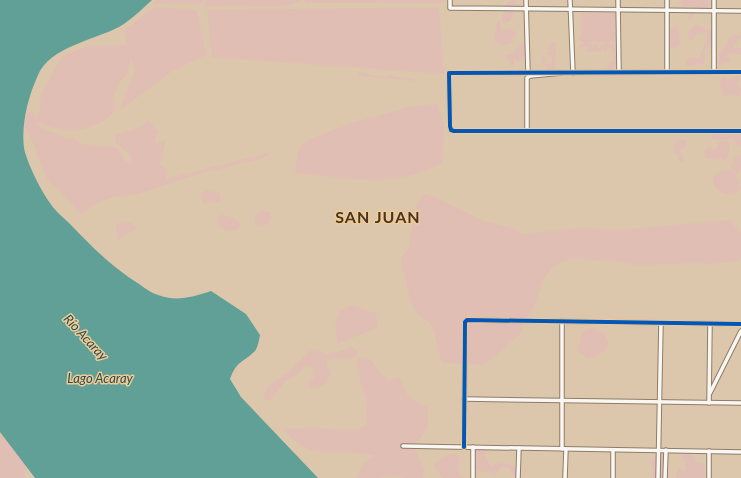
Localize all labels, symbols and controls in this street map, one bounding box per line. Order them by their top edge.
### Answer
district label: SAN JUAN [335,207,421,226]
water label: Río Acaray [61,311,112,364]
water label: Lago Acaray [67,370,134,386]

